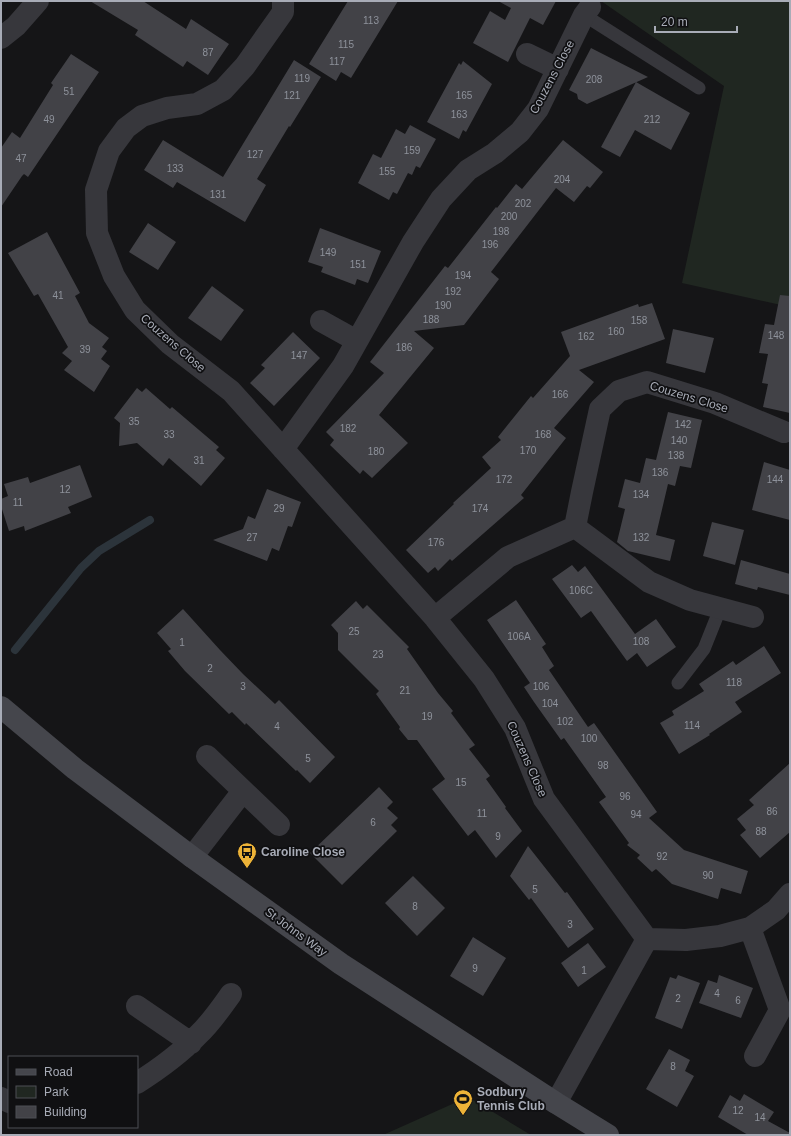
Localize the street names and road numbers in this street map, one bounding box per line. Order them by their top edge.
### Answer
street label: Couzens Close [527,38,577,116]
street label: Couzens Close [138,311,209,375]
street label: Couzens Close [648,378,730,416]
street label: Couzens Close [504,719,550,799]
street label: St Johns Way [262,905,330,959]

